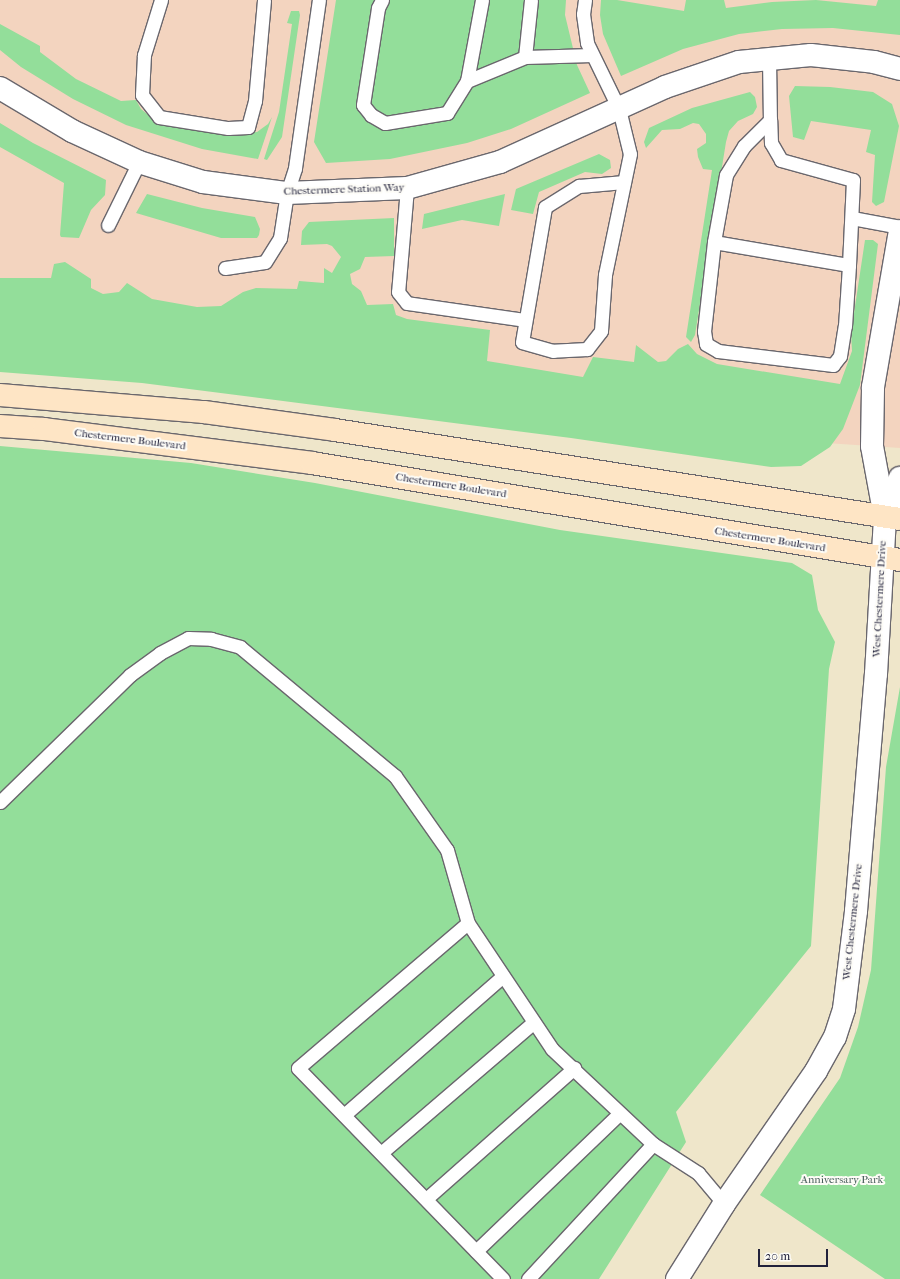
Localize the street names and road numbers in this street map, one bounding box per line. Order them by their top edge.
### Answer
street label: Chestermere Station Way [283,181,405,199]
street label: Chestermere Boulevard [74,427,186,453]
street label: Chestermere Boulevard [395,471,507,501]
street label: Chestermere Boulevard [714,525,826,555]
street label: West Chestermere Drive [870,540,890,658]
street label: West Chestermere Drive [840,863,866,981]

